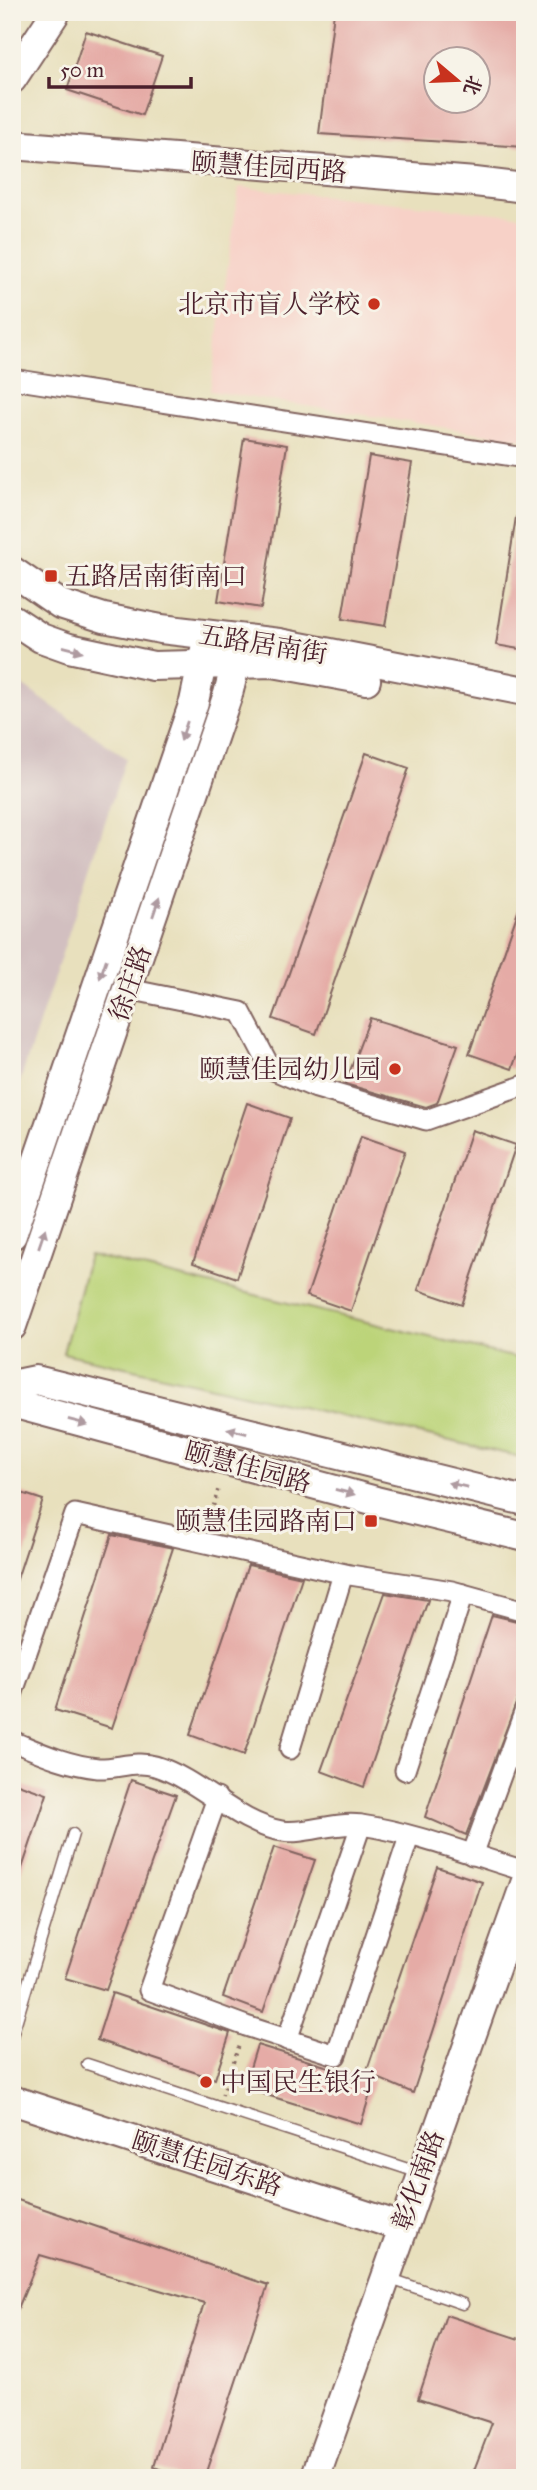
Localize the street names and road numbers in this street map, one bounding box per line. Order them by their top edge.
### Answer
street label: 颐慧佳园西路 [190,146,348,188]
street label: 五路居南街 [196,618,330,670]
street label: 徐庄路 [102,941,158,1025]
street label: 颐慧佳园路 [181,1435,315,1499]
street label: 颐慧佳园东路 [128,2124,286,2202]
street label: 彰化南路 [385,2126,451,2234]

